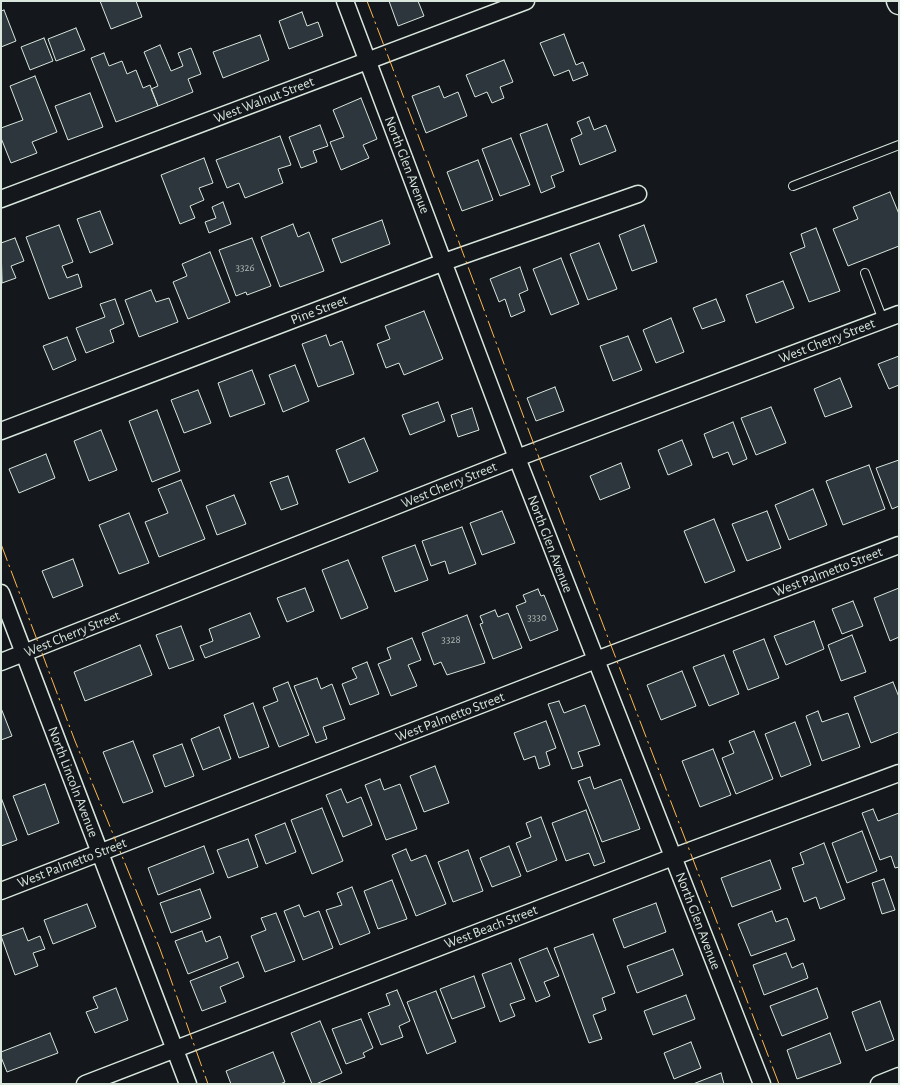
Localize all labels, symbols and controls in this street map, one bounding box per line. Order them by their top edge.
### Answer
street label: West Walnut Street [211,73,317,127]
street label: North Glen Avenue [381,114,433,216]
house number: 3326 [235,261,255,275]
street label: Pine Street [288,291,350,329]
street label: West Cherry Street [776,315,878,367]
street label: West Cherry Street [399,458,499,512]
street label: North Glen Avenue [524,493,576,595]
street label: West Palmetto Street [771,543,885,601]
street label: West Cherry Street [22,607,122,661]
house number: 3330 [527,611,547,625]
house number: 3328 [441,633,461,647]
street label: West Palmetto Street [393,688,507,746]
street label: North Lincoln Avenue [44,724,102,840]
street label: West Palmetto Street [15,834,129,892]
street label: North Glen Avenue [672,870,724,972]
street label: West Beach Street [442,902,540,952]

